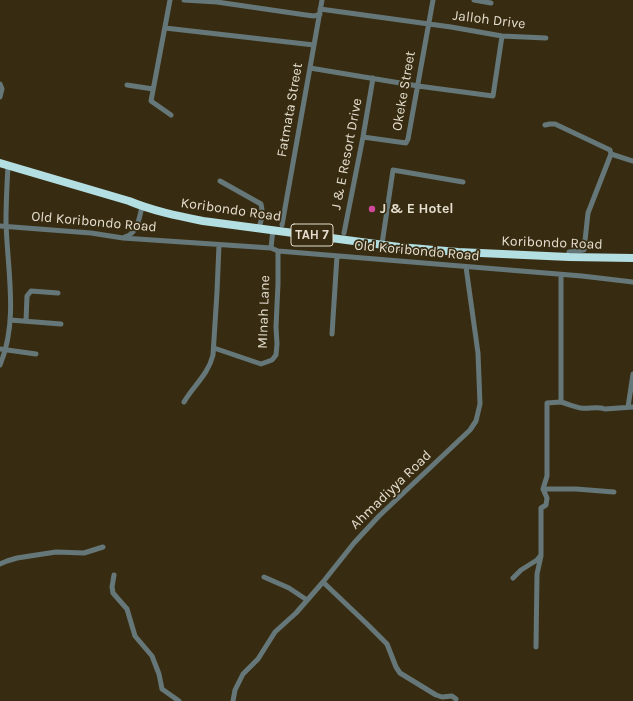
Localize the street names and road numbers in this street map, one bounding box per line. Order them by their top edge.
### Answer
street label: Jalloh Drive [452,7,526,33]
street label: Okeke Street [389,50,419,132]
street label: Fatmata Street [273,62,307,158]
street label: J & E Resort Drive [328,97,366,211]
street label: Koribondo Road [180,195,282,225]
street label: Old Koribondo Road [31,208,157,236]
road number: TAH 7 [291,224,333,246]
street label: Koribondo Road [501,233,603,253]
street label: Old Koribondo Road [354,237,480,265]
street label: MInah Lane [254,275,274,349]
street label: Ahmadiyya Road [347,447,435,533]

